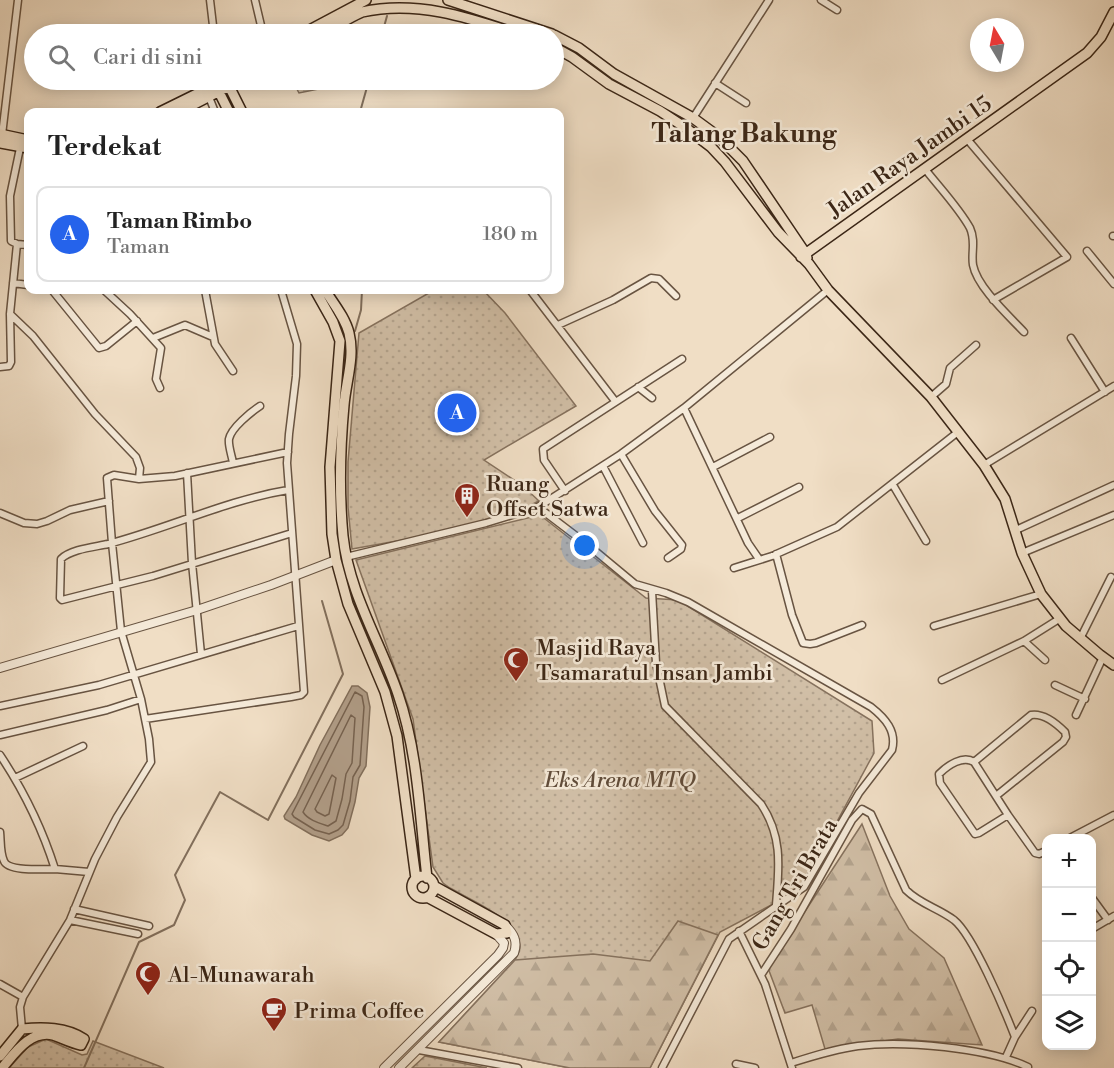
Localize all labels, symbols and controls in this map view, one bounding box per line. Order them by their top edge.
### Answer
north arrow [970,18,1024,72]
search box [24,24,564,90]
icon: search [45,41,78,74]
text: Cari di sini [93,44,203,71]
street label: Jalan Raya Jambi 15 [822,90,997,225]
district label: Talang Bakung [651,118,838,150]
text: Terdekat [48,131,161,163]
text: Taman Rimbo [107,208,252,235]
text: A [62,222,77,247]
text: 180 m [483,222,538,247]
text: Taman [107,235,170,260]
pin: A [438,390,476,436]
place label: Ruang Offset Satwa [486,471,609,523]
building icon: Ruang Offset Satwa [452,481,482,519]
your location [570,531,599,560]
place label: Masjid Raya Tsamaratul Insan Jambi [536,635,773,687]
mosque icon: Masjid Raya Tsamaratul Insan Jambi [501,645,531,683]
park label: Eks Arena MTQ [544,767,697,794]
street label: Gang Tri Brata [747,813,844,956]
map controls [1042,834,1096,1050]
button: + [1042,834,1096,888]
button: − [1042,888,1096,942]
button: locate [1042,942,1096,996]
mosque icon: Al-Munawarah [133,959,163,997]
place label: Al-Munawarah [167,962,315,989]
cafe icon: Prima Coffee [259,995,289,1033]
button: layers [1042,996,1096,1050]
place label: Prima Coffee [294,998,424,1025]

